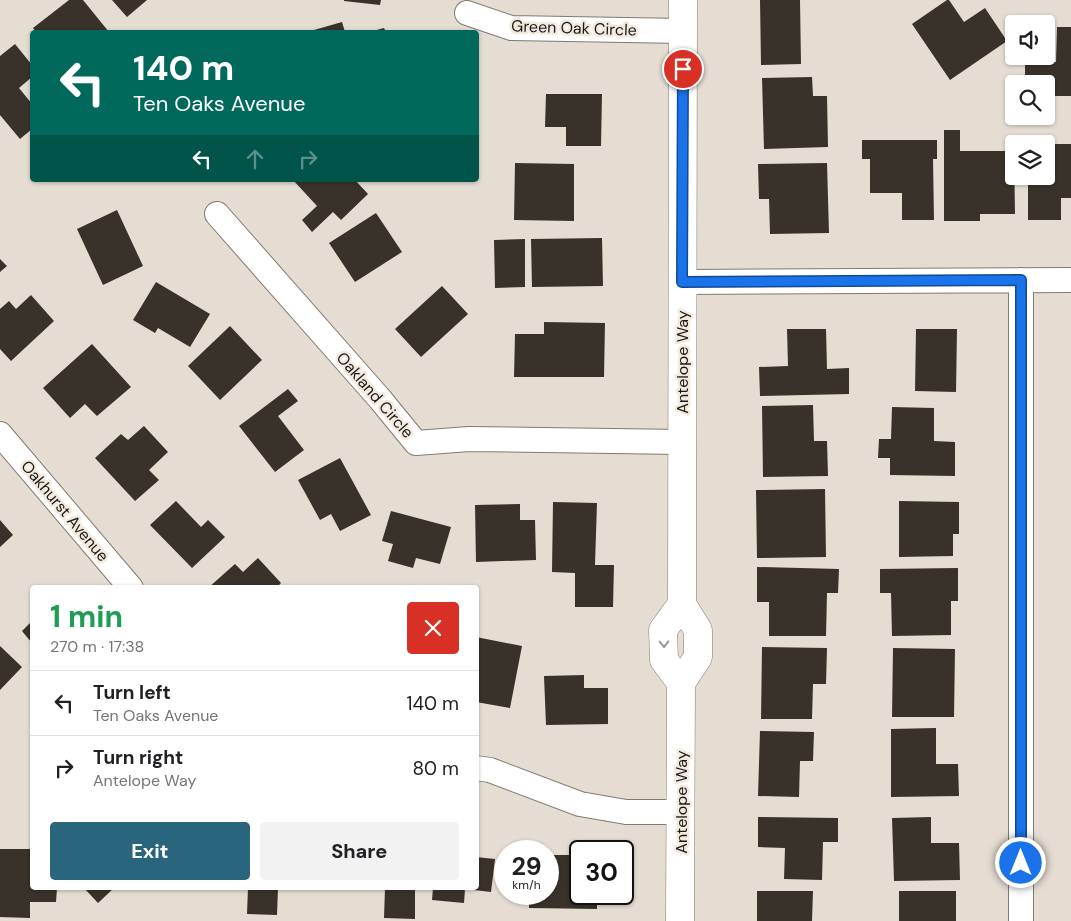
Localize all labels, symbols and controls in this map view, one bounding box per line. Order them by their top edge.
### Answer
street label: Green Oak Circle [511,15,637,41]
map controls [1005,15,1055,185]
button: sound [1005,15,1055,65]
text: 140 m [133,45,234,91]
pin [662,48,704,90]
icon: left [50,50,115,115]
icon: arrive [669,55,697,83]
button: search [1005,75,1055,125]
text: Ten Oaks Avenue [133,89,305,118]
button: layers [1005,135,1055,185]
icon: left [188,145,216,173]
icon: ahead [241,145,269,173]
icon: right [294,145,322,173]
street label: Antelope Way [672,310,693,414]
street label: Oakland Circle [332,347,418,443]
street label: Oakhurst Avenue [16,456,114,566]
text: 1 min [50,597,123,636]
button: close [407,602,459,654]
text: 270 m · 17:38 [50,636,144,657]
one-way arrow [658,640,669,648]
text: Turn left [93,680,171,705]
icon: left [50,689,78,717]
text: 140 m [407,691,459,716]
text: Ten Oaks Avenue [93,705,218,726]
text: Turn right [93,745,183,770]
street label: Antelope Way [671,750,692,854]
icon: right [50,754,78,782]
text: 80 m [412,756,459,781]
text: Antelope Way [93,770,196,791]
button: Exit [50,822,250,880]
button: Share [260,822,459,880]
position arrow [994,836,1046,888]
speed limit sign: 30 [569,840,634,905]
text: 29 [511,850,542,883]
text: km/h [512,877,541,893]

